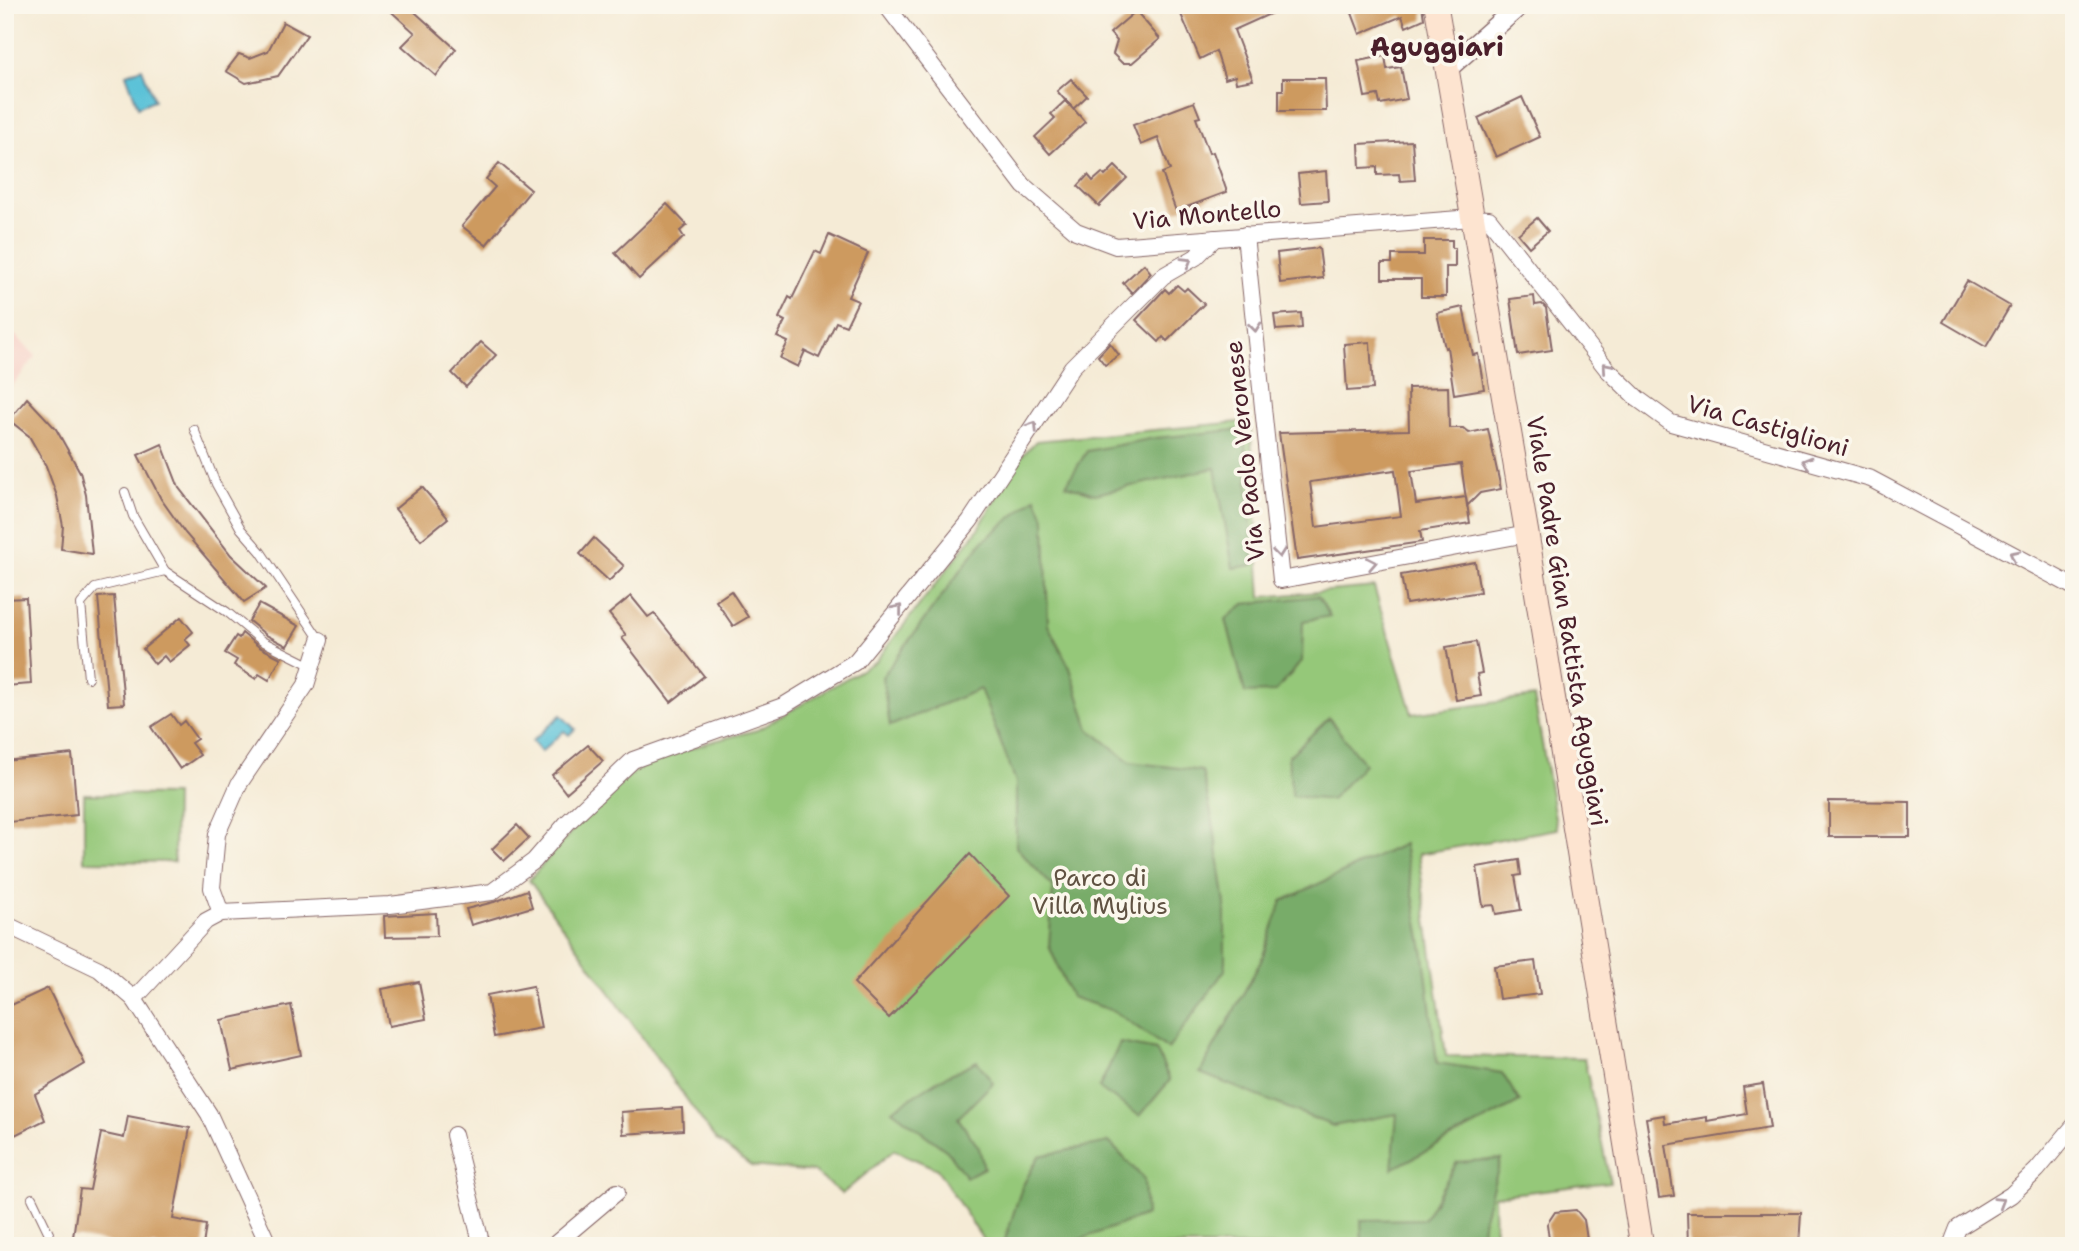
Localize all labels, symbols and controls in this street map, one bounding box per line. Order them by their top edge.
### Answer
district label: Aguggiari [1370,29,1504,64]
street label: Via Montello [1131,193,1283,237]
one-way arrow [1179,257,1192,270]
one-way arrow [1247,321,1262,333]
street label: Via Paolo Veronese [1217,339,1273,563]
one-way arrow [1603,362,1615,375]
street label: Via Castiglioni [1683,388,1853,464]
street label: Viale Padre Gian Battista Aguggiari [1519,413,1615,829]
one-way arrow [1024,421,1037,434]
one-way arrow [1802,455,1814,470]
one-way arrow [1271,547,1286,559]
one-way arrow [2008,550,2021,564]
one-way arrow [1366,556,1378,571]
one-way arrow [890,604,902,617]
park label: Parco di Villa Mylius [1032,862,1168,922]
one-way arrow [1992,1197,2005,1210]

